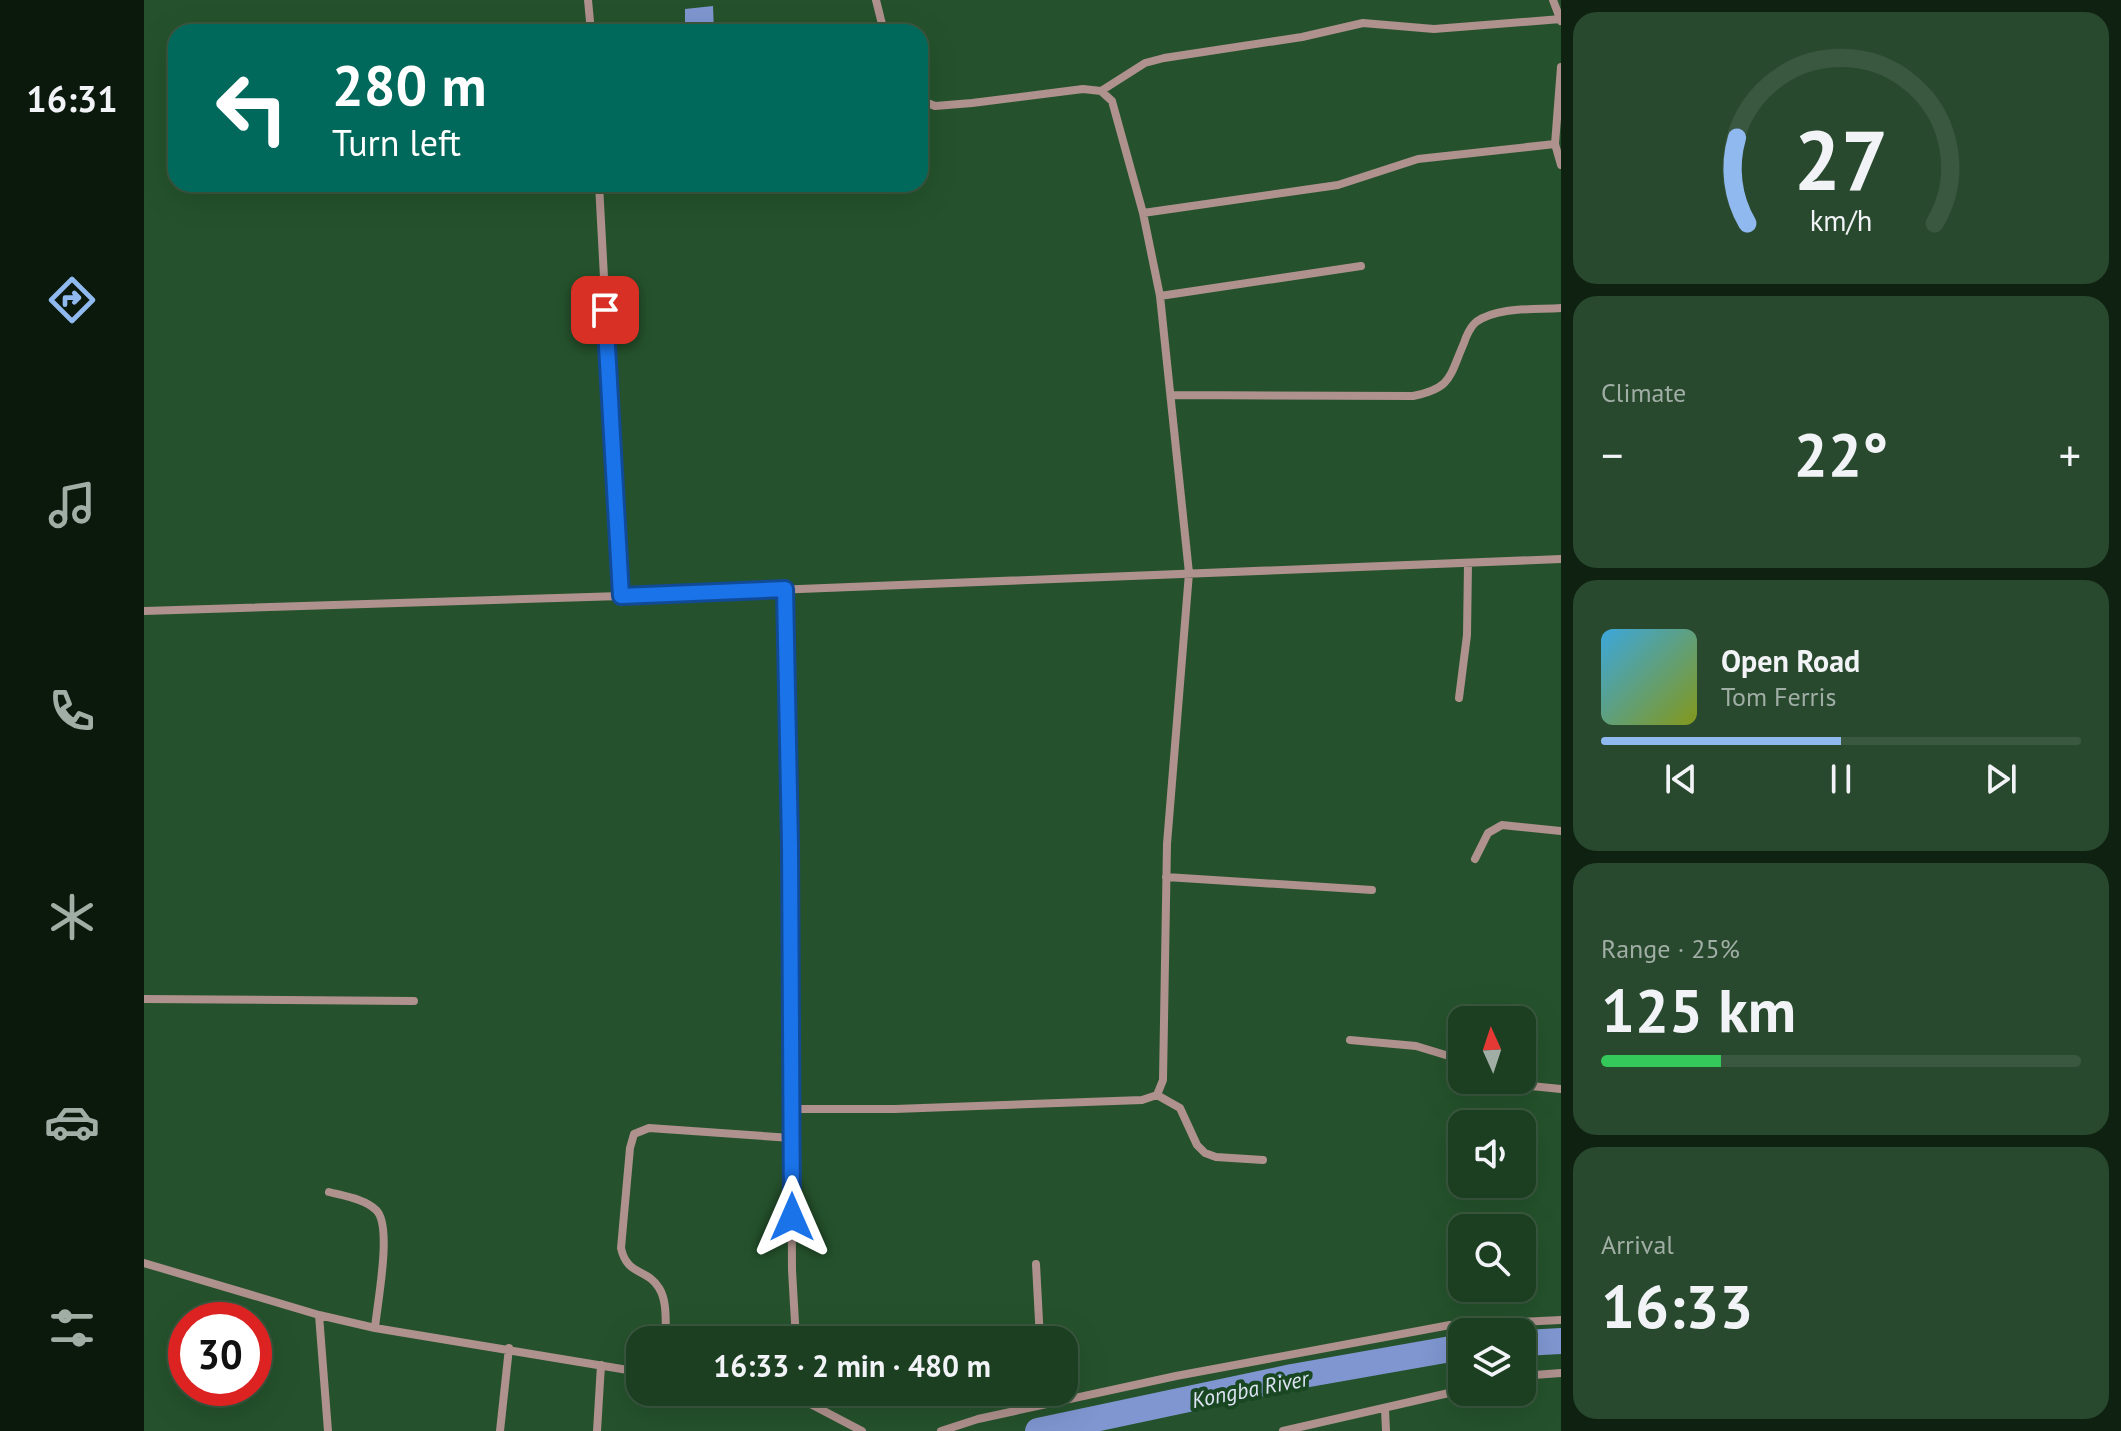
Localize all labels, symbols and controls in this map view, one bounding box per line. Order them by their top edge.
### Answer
text: 280 m [332,49,487,121]
icon: left [200,56,304,160]
text: 16:31 [26,75,118,122]
text: 27 [1794,104,1888,212]
text: Turn left [332,119,461,166]
text: km/h [1810,202,1872,239]
icon: directions [44,272,100,328]
pin [571,276,639,344]
icon: arrive [583,288,627,332]
text: Climate [1601,376,1686,409]
text: 22° [1794,415,1888,493]
text: − [1601,426,1623,483]
text: + [2059,426,2081,483]
icon: music [44,477,100,533]
text: Open Road [1721,641,1860,680]
text: Tom Ferris [1721,680,1836,713]
icon: phone [44,683,100,739]
icon: previous [1659,757,1703,801]
icon: pause [1819,757,1863,801]
icon: next [1979,757,2023,801]
icon: climate [44,889,100,945]
text: Range · 25% [1601,932,1740,965]
text: 125 km [1601,971,1796,1049]
north arrow [1448,1006,1536,1094]
map controls [1448,1006,1536,1406]
icon: car [44,1094,100,1150]
button: sound [1448,1110,1536,1198]
position arrow [750,1175,834,1259]
button: search [1448,1214,1536,1302]
text: Arrival [1601,1228,1674,1261]
text: 16:33 [1601,1267,1753,1345]
icon: filters [44,1300,100,1356]
speed limit sign: 30 [168,1302,272,1406]
button: layers [1448,1318,1536,1406]
text: 16:33 · 2 min · 480 m [713,1346,991,1385]
water label: Kongba River [1189,1364,1313,1414]

